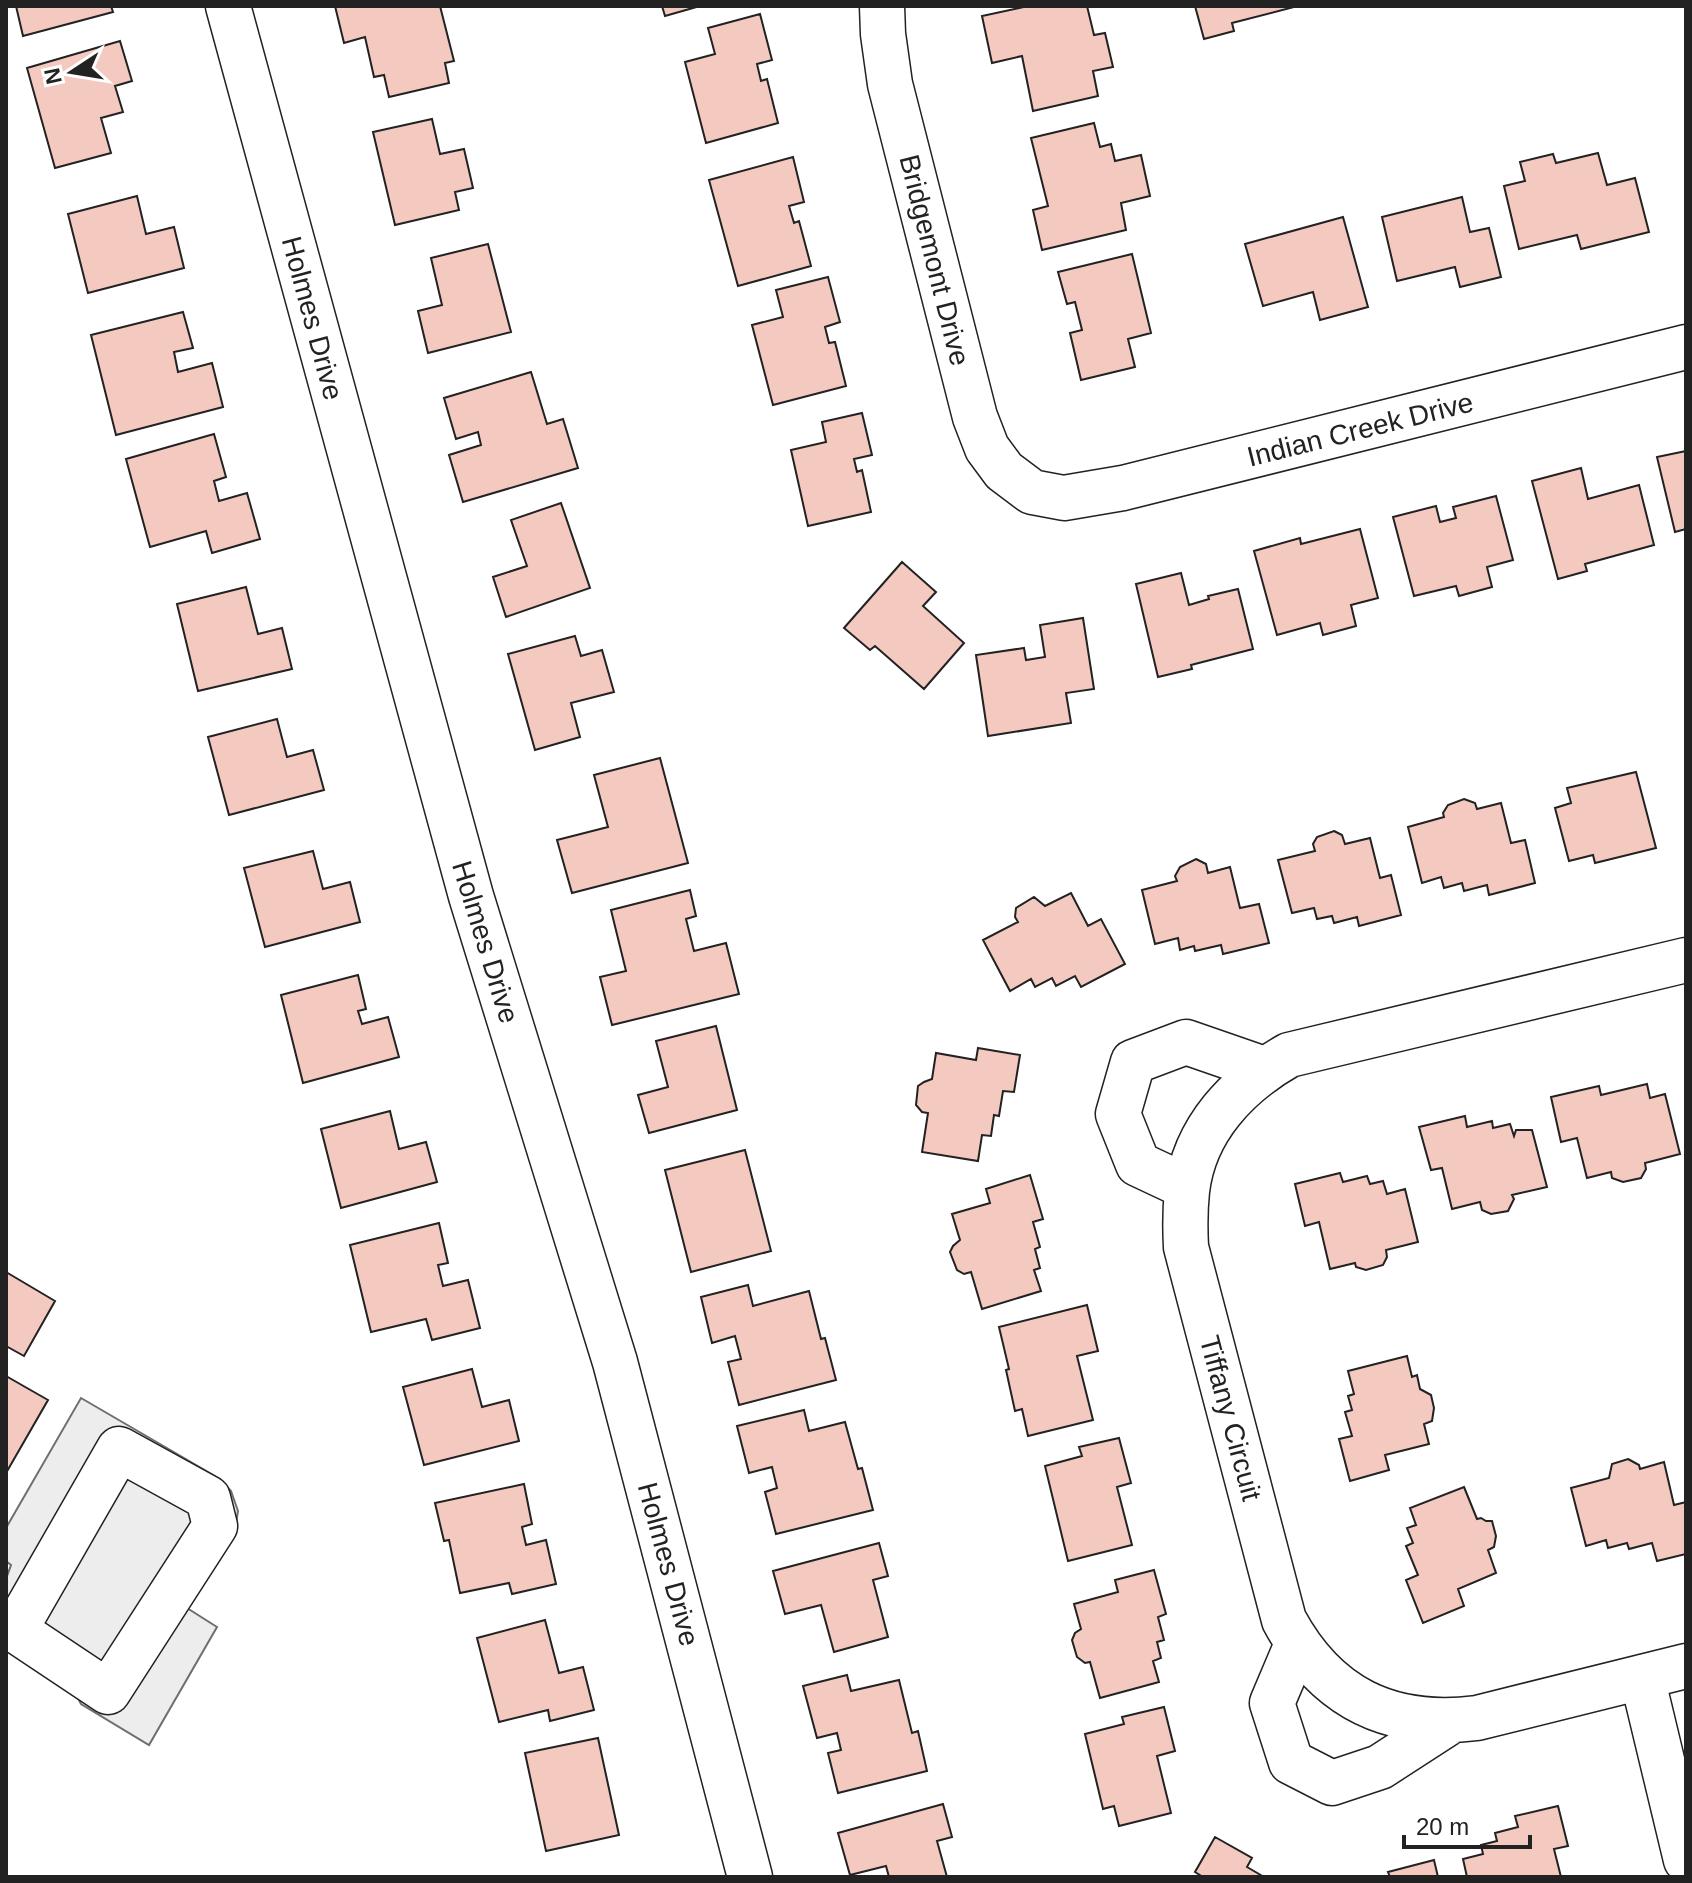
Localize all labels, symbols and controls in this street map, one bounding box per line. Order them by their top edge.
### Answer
north arrow [32,32,112,112]
text: N [39,66,67,86]
street label: Bridgemont Drive [893,151,976,369]
street label: Holmes Drive [276,233,349,403]
street label: Indian Creek Drive [1244,386,1476,473]
street label: Holmes Drive [446,857,525,1027]
street label: Tiffany Circuit [1194,1332,1267,1504]
street label: Holmes Drive [632,1479,705,1649]
scale bar [1404,1799,1530,1849]
text: 20 m [1416,1813,1469,1840]

